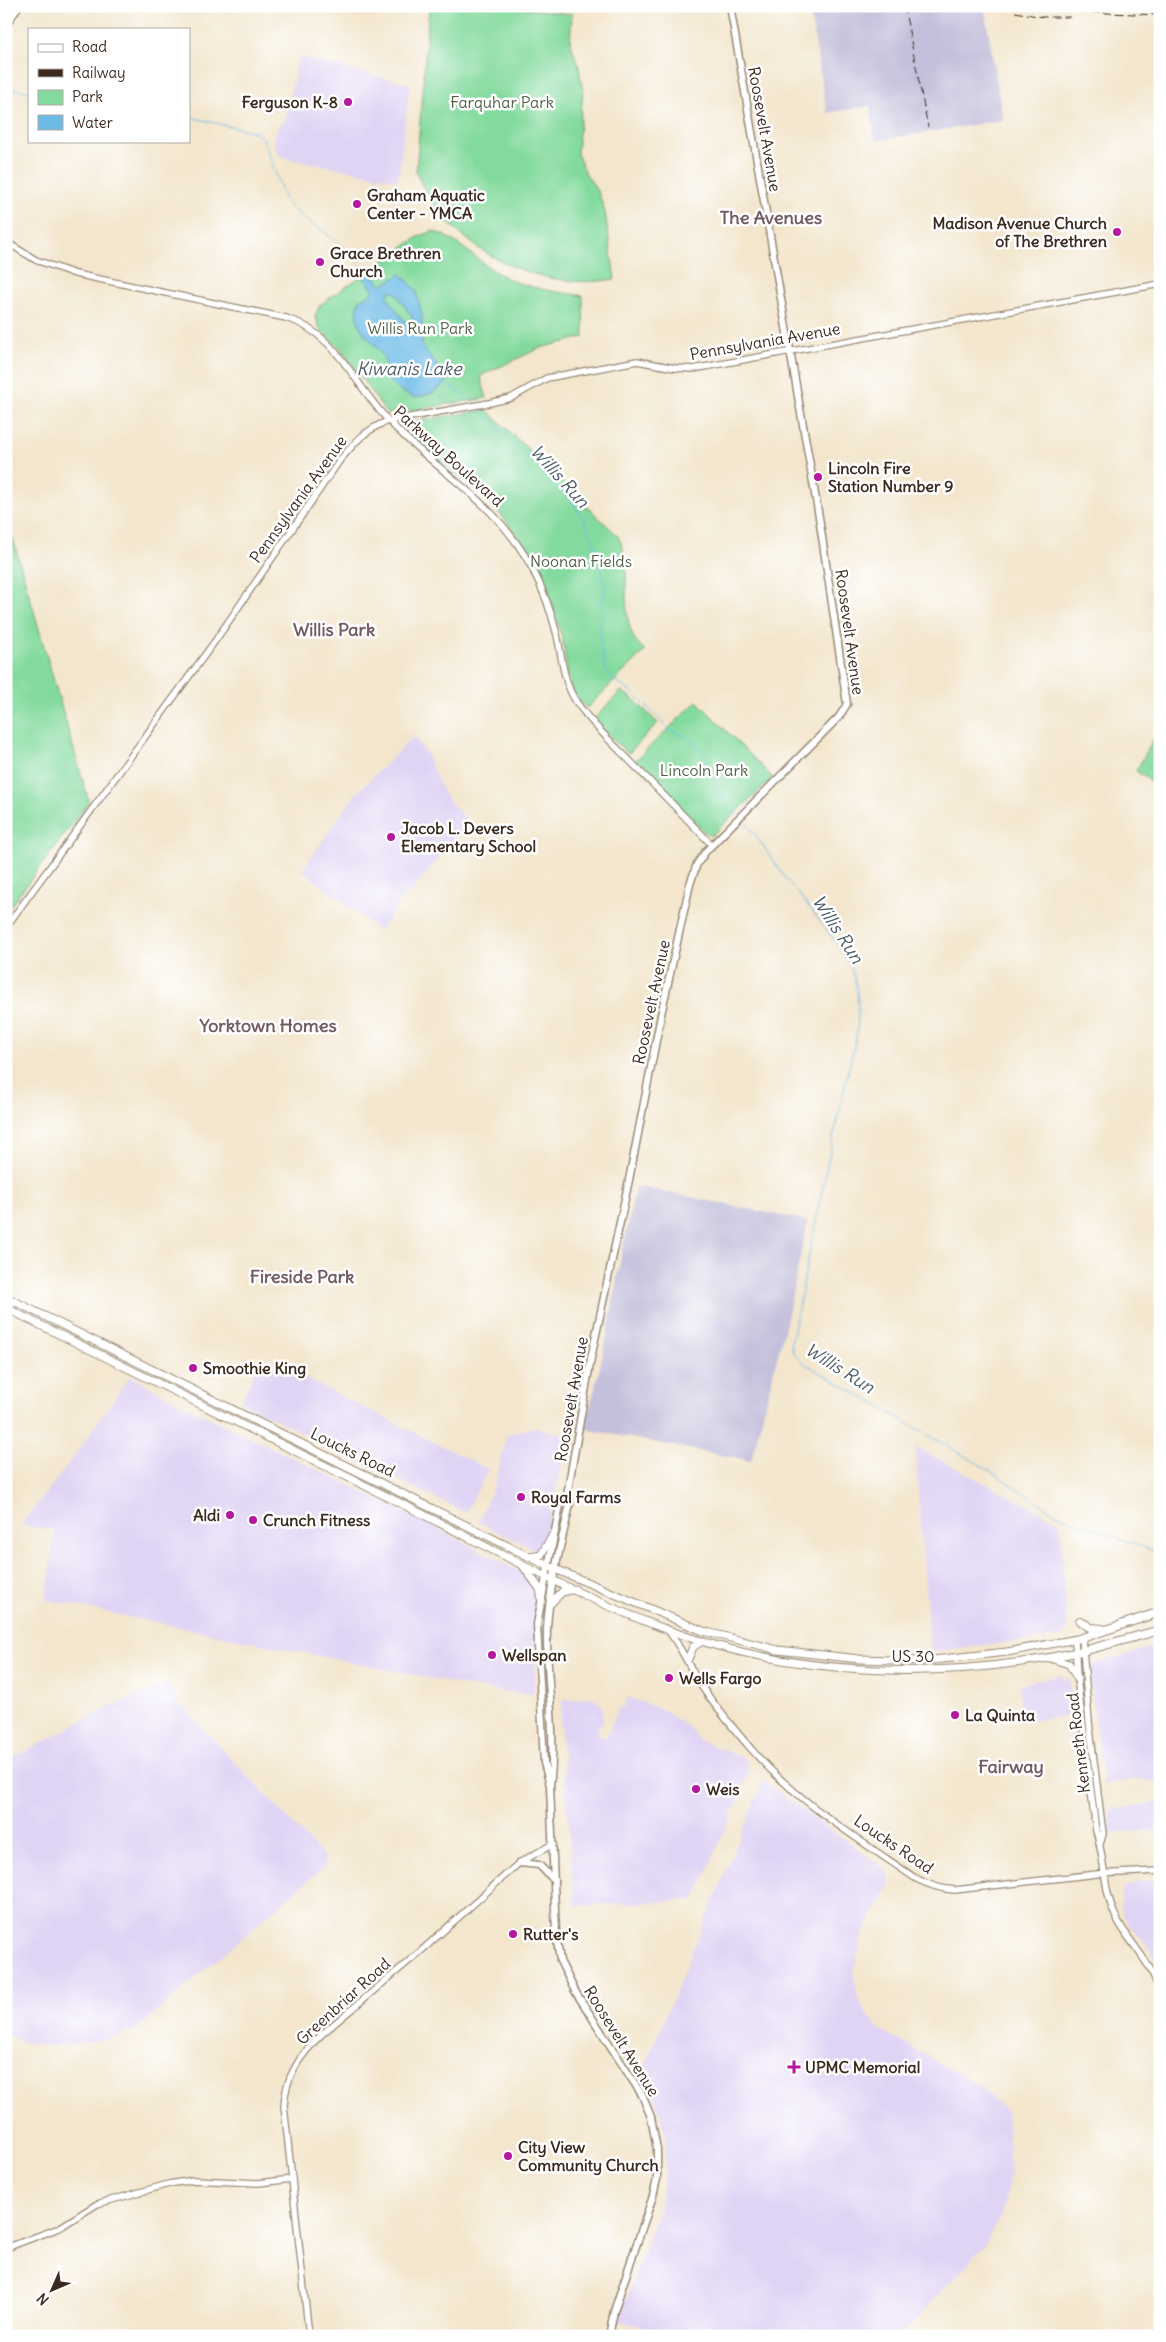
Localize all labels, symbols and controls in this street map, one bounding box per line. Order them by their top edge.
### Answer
legend [28,28,190,142]
text: Road [72,37,107,56]
text: Railway [72,63,126,82]
street label: Roosevelt Avenue [744,65,786,193]
text: Park [72,87,103,106]
place label: Ferguson K-8 [242,92,338,113]
park label: Farquhar Park [450,92,554,112]
marker: Ferguson K-8 [342,96,354,108]
text: Water [72,113,113,132]
place label: Graham Aquatic Center - YMCA [367,185,485,223]
marker: Graham Aquatic Center - YMCA [351,198,363,210]
district label: The Avenues [720,206,822,229]
place label: Madison Avenue Church of The Brethren [933,213,1107,251]
marker: Madison Avenue Church of The Brethren [1111,226,1123,238]
place label: Grace Brethren Church [330,243,441,281]
marker: Grace Brethren Church [314,256,326,268]
park label: Willis Run Park [367,318,473,338]
street label: Pennsylvania Avenue [688,318,842,364]
water label: Kiwanis Lake [356,357,463,380]
street label: Parkway Boulevard [390,401,508,511]
street label: Pennsylvania Avenue [245,431,351,567]
water label: Willis Run [526,440,595,513]
place label: Lincoln Fire Station Number 9 [828,458,954,496]
marker: Lincoln Fire Station Number 9 [812,471,824,483]
park label: Noonan Fields [530,551,632,571]
street label: Roosevelt Avenue [831,568,869,696]
district label: Willis Park [293,618,375,641]
park label: Lincoln Park [660,760,748,780]
place label: Jacob L. Devers Elementary School [401,818,536,857]
marker: Jacob L. Devers Elementary School [385,831,397,843]
water label: Willis Run [807,890,869,968]
street label: Roosevelt Avenue [628,938,674,1066]
district label: Yorktown Homes [198,1014,337,1037]
district label: Fireside Park [250,1265,354,1288]
street label: Roosevelt Avenue [550,1335,592,1463]
water label: Willis Run [801,1338,879,1399]
place label: Smoothie King [203,1358,306,1379]
marker: Smoothie King [187,1362,199,1374]
street label: Loucks Road [307,1423,399,1481]
place label: Royal Farms [531,1487,621,1508]
marker: Royal Farms [515,1491,527,1503]
place label: Aldi [193,1505,220,1525]
marker: Aldi [224,1509,236,1521]
place label: Crunch Fitness [263,1510,370,1530]
marker: Crunch Fitness [247,1514,259,1526]
place label: Wellspan [502,1645,567,1666]
street label: US 30 [891,1646,935,1666]
marker: Wellspan [486,1649,498,1661]
place label: Wells Fargo [679,1668,762,1689]
marker: Wells Fargo [663,1672,675,1684]
street label: Kenneth Road [1062,1692,1094,1794]
place label: La Quinta [965,1705,1035,1725]
marker: La Quinta [949,1709,961,1721]
district label: Fairway [978,1755,1044,1778]
place label: Weis [706,1779,739,1799]
marker: Weis [690,1783,702,1795]
street label: Loucks Road [850,1810,938,1878]
place label: Rutter's [523,1924,579,1944]
marker: Rutter's [507,1928,519,1940]
street label: Greenbriar Road [292,1953,394,2049]
street label: Roosevelt Avenue [580,1982,664,2100]
place label: UPMC Memorial [805,2057,920,2077]
marker: UPMC Memorial [787,2060,801,2074]
place label: City View Community Church [518,2137,659,2176]
marker: City View Community Church [502,2150,514,2162]
north arrow [28,2264,78,2314]
text: N [33,2289,53,2309]

